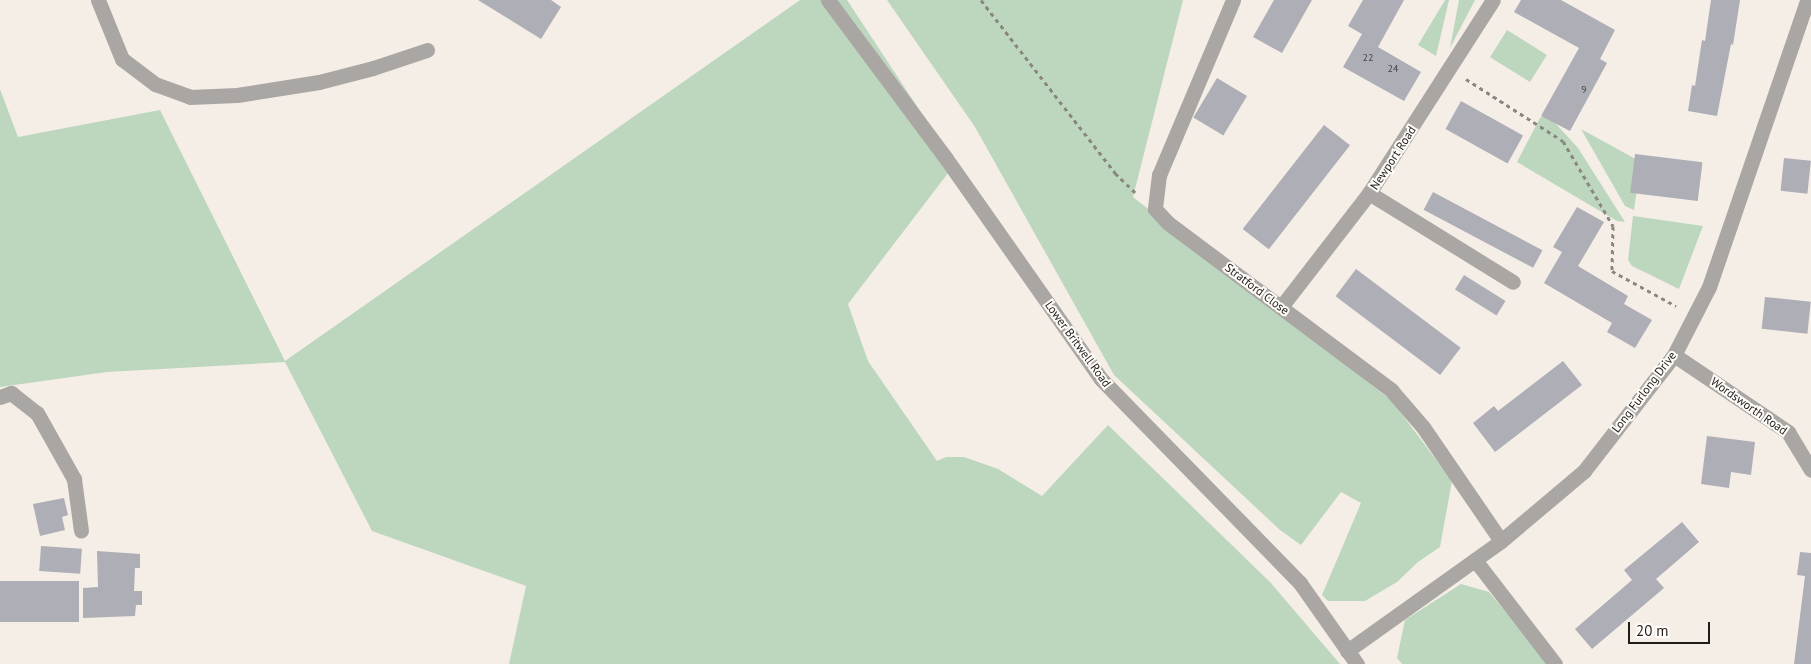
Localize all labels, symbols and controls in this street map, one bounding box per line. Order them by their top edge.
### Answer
house number: 22 [1363,52,1373,64]
house number: 24 [1388,63,1398,75]
house number: 9 [1581,84,1587,96]
street label: Newport Road [1367,124,1419,192]
street label: Stratford Close [1222,260,1292,318]
street label: Lower Britwell Road [1042,298,1114,390]
street label: Long Furlong Drive [1609,349,1679,435]
street label: Wordsworth Road [1708,374,1790,438]
scale bar [1631,612,1714,644]
text: 20 m [1636,621,1669,640]

